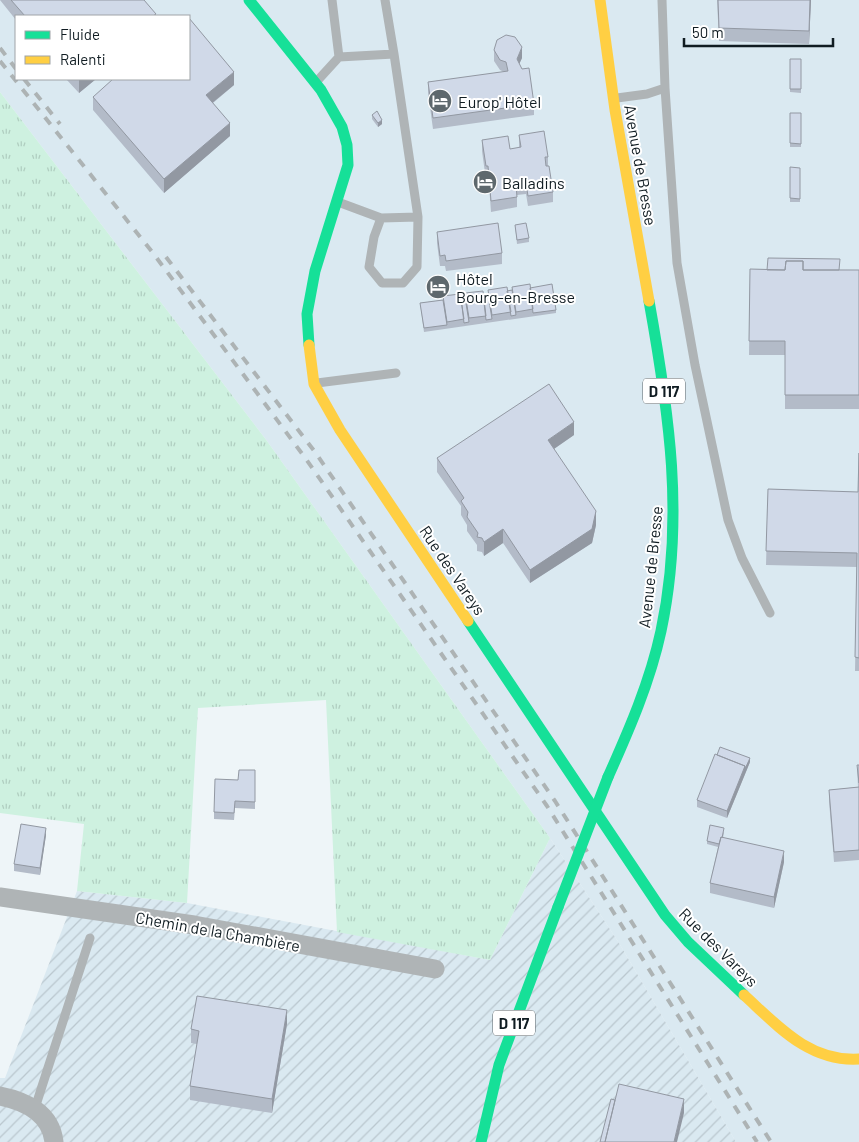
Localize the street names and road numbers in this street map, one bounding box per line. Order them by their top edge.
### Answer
street label: Avenue de Bresse [621,103,661,227]
road number: D 117 [643,378,685,404]
street label: Avenue de Bresse [634,505,666,629]
street label: Rue des Vareys [416,522,490,618]
street label: Rue des Vareys [676,904,762,990]
street label: Chemin de la Chambière [134,907,302,955]
road number: D 117 [493,1010,535,1036]

